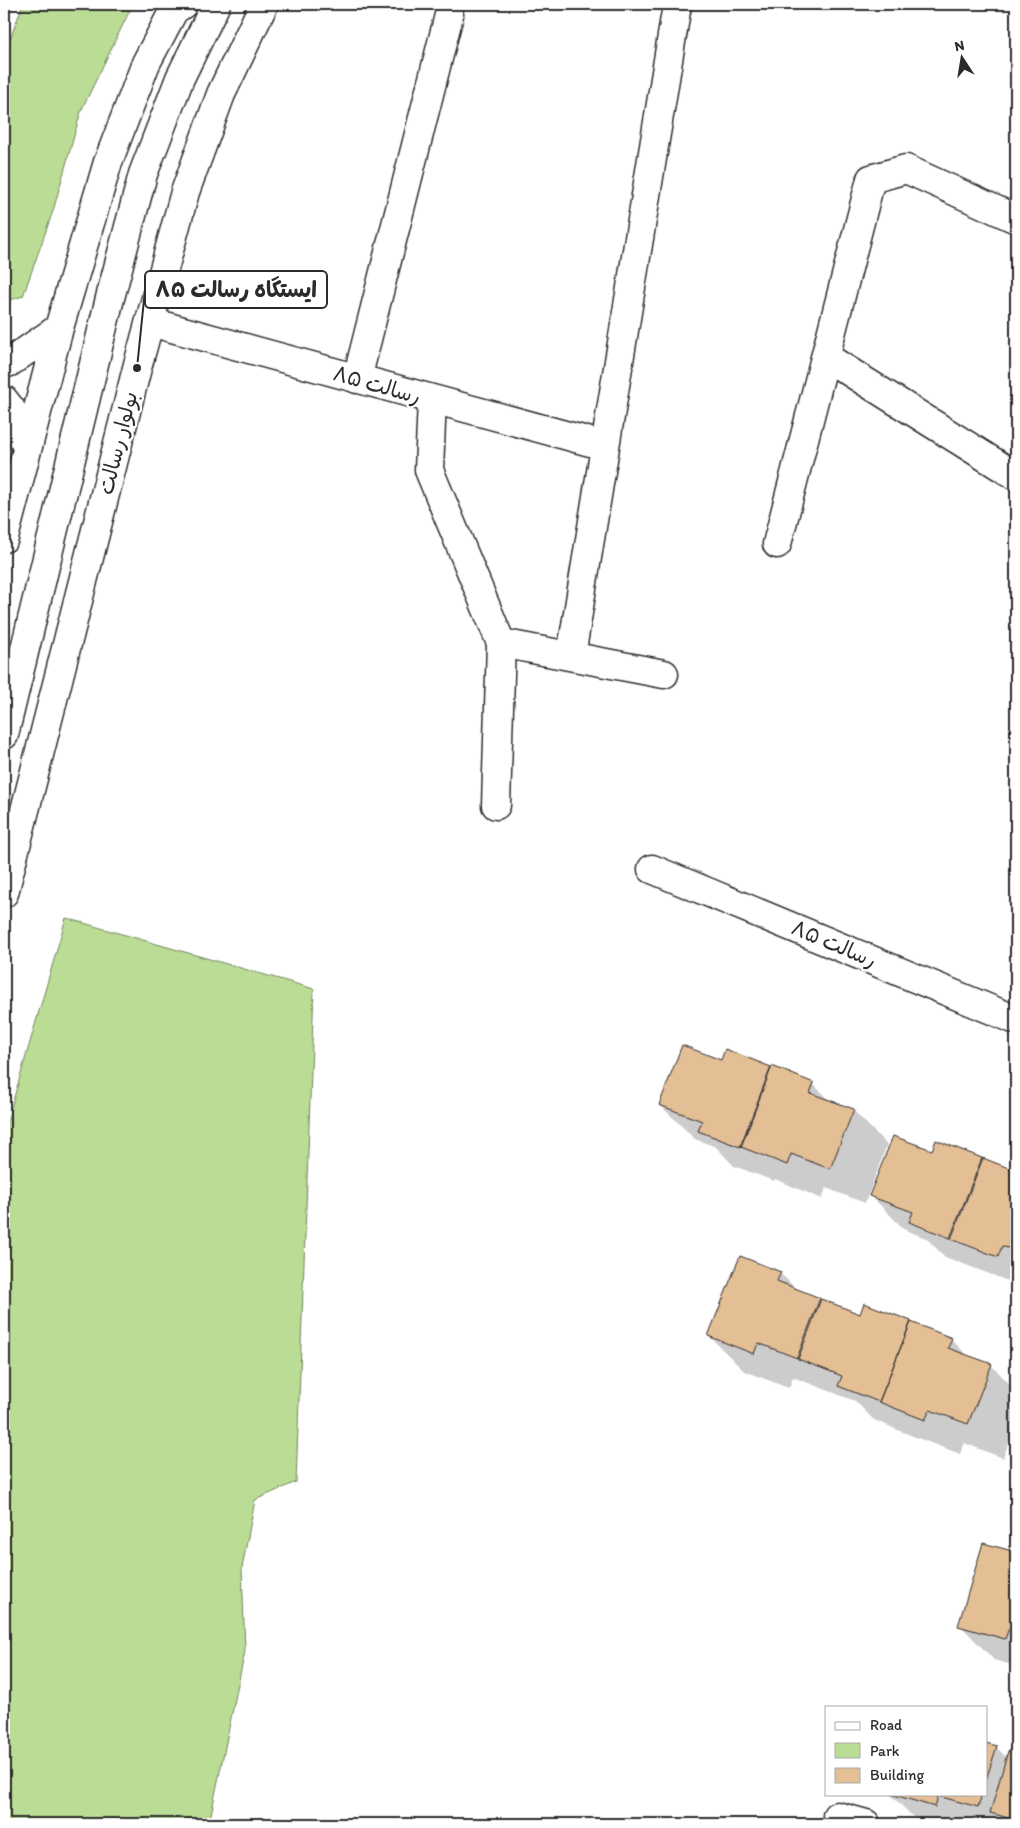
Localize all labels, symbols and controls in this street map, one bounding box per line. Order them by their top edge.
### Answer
north arrow [938,32,988,82]
text: N [953,36,966,55]
callout: ایستگاه رسالت ۸۵ [145,271,327,308]
text: ایستگاه رسالت ۸۵ [155,276,317,303]
street label: رسالت ۸۵ [330,360,424,409]
street label: بولوار رسالت [93,389,144,497]
street label: رسالت ۸۵ [788,914,881,973]
legend [825,1706,988,1796]
text: Road [870,1716,903,1734]
text: Park [870,1742,900,1760]
text: Building [870,1766,924,1784]

